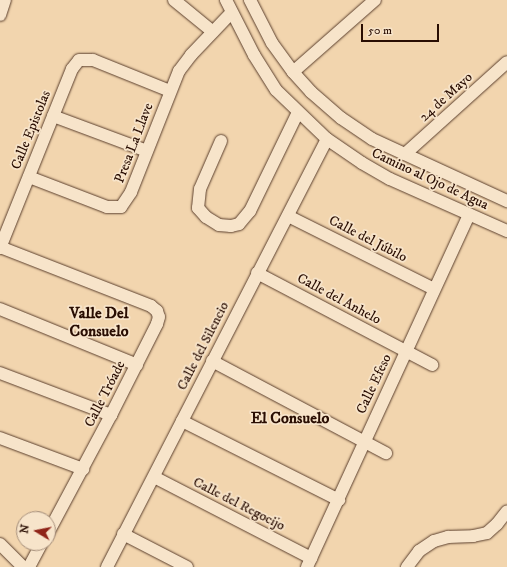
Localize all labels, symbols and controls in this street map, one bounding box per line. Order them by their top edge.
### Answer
scale bar [363,16,441,42]
text: 50 m [368,23,392,38]
street label: 24 de Mayo [416,69,476,125]
street label: Calle Epistolas [8,88,54,172]
street label: Presa La Llave [111,101,157,185]
street label: Camino al Ojo de Agua [369,145,491,213]
street label: Calle del Júbilo [326,212,410,266]
street label: Calle del Anhelo [294,270,384,328]
street label: Calle del Silencio [173,299,233,393]
district label: Valle Del Consuelo [69,303,129,341]
street label: Calle Efeso [353,351,395,417]
street label: Calle Tróade [81,358,129,430]
district label: El Consuelo [251,408,329,428]
street label: Calle del Regocijo [190,474,288,534]
north arrow [16,511,56,551]
text: N [17,523,33,535]

